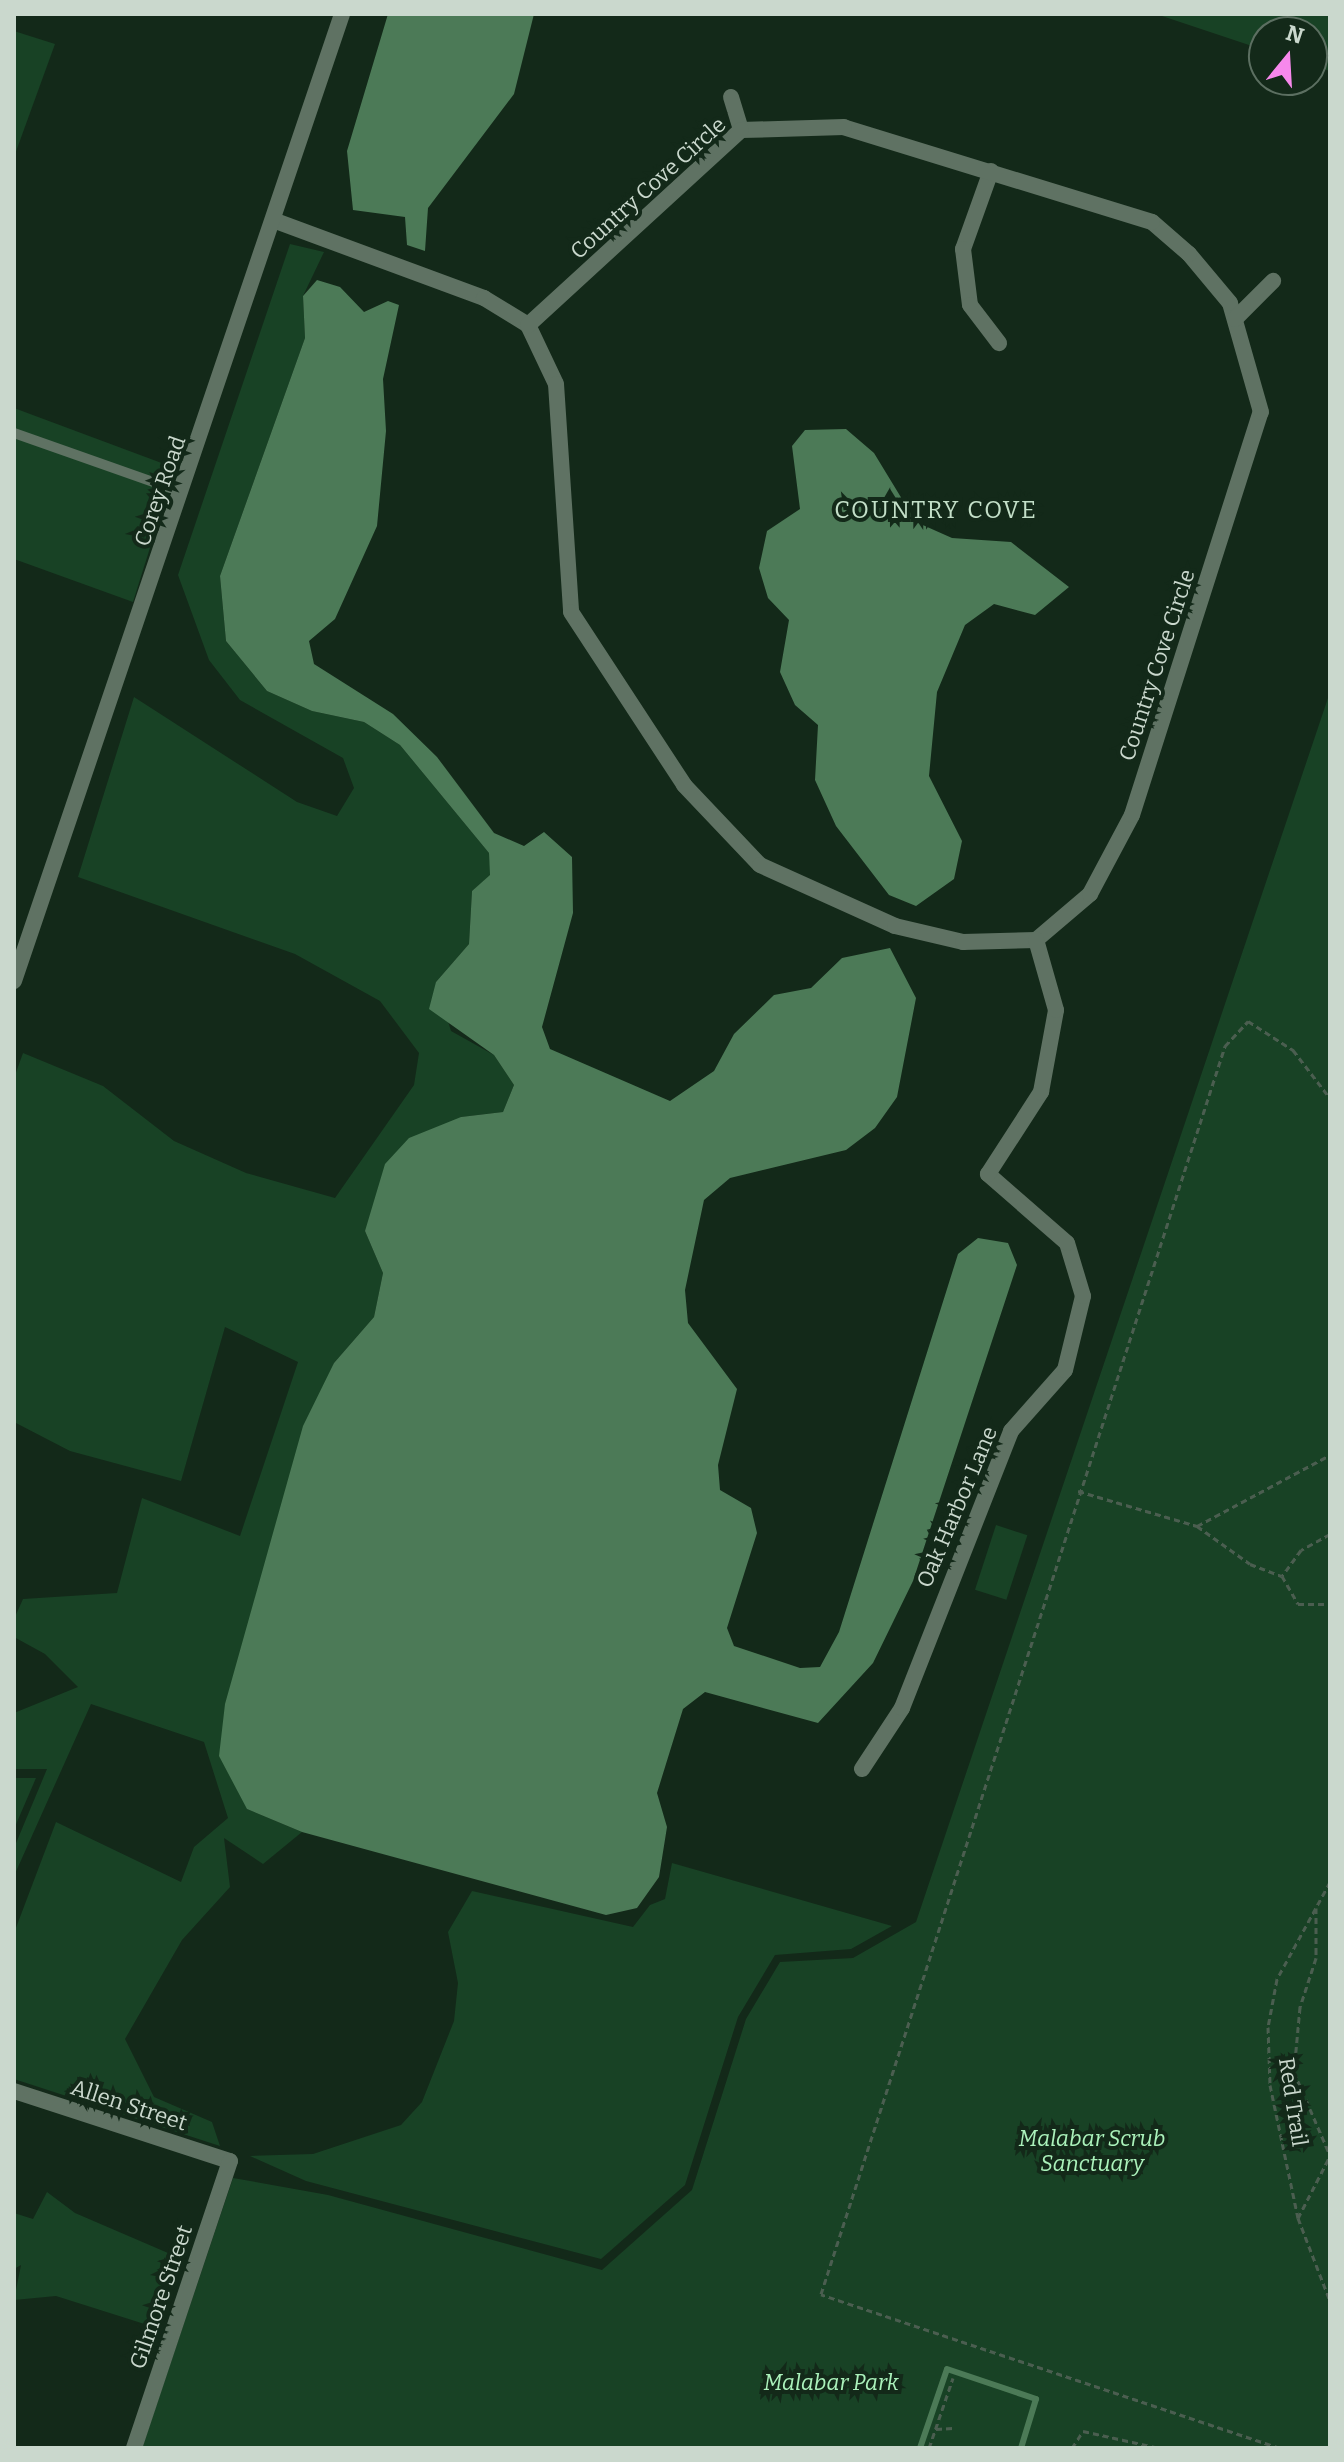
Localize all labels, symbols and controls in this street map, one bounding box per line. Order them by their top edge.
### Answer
north arrow [1248,16,1328,96]
text: N [1283,19,1307,50]
street label: Country Cove Circle [565,111,731,265]
street label: Corey Road [129,432,191,550]
district label: COUNTRY COVE [834,497,1038,525]
street label: Country Cove Circle [1114,566,1200,764]
street label: Oak Harbor Lane [911,1422,1003,1592]
street label: Red Trail [1273,2056,1313,2148]
street label: Allen Street [68,2074,190,2136]
park label: Malabar Scrub Sanctuary [1019,2125,1165,2176]
street label: Gilmore Street [124,2222,198,2372]
park label: Malabar Park [763,2370,899,2396]

